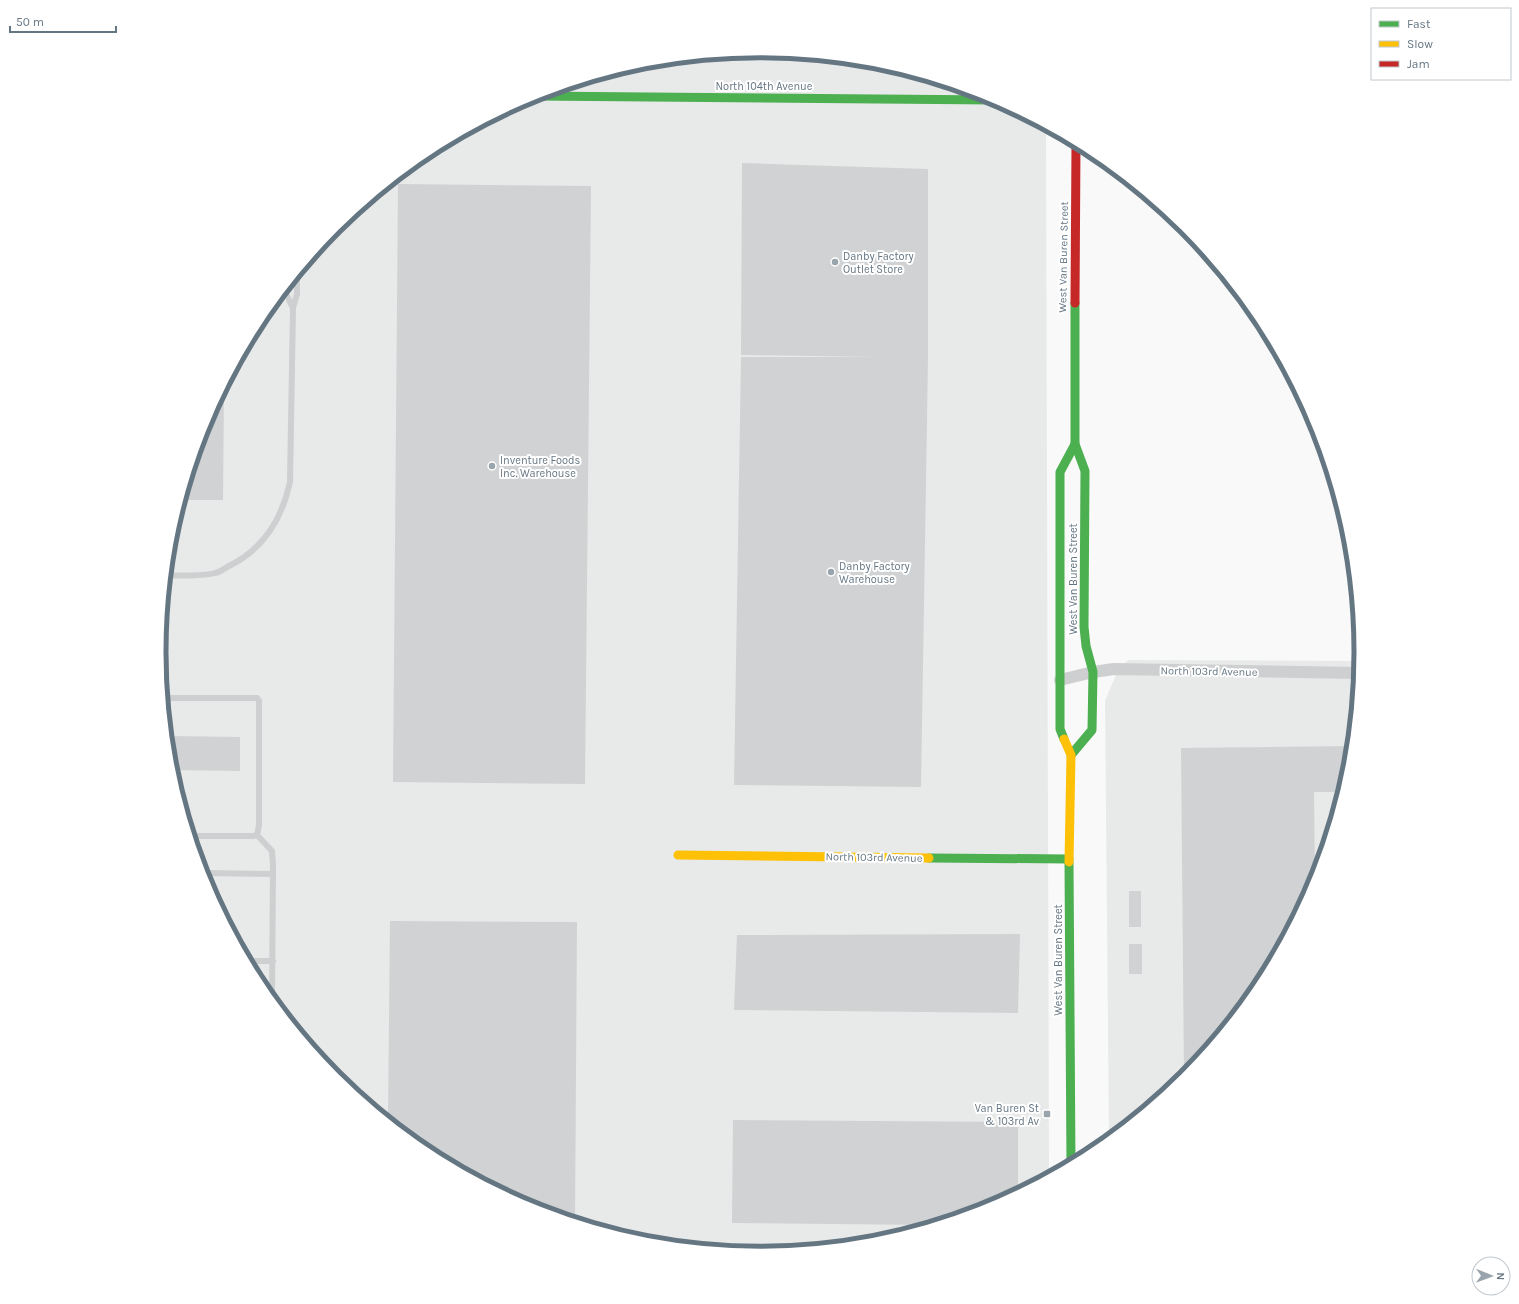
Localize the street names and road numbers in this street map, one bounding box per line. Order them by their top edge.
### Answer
street label: North 104th Avenue [716,80,813,93]
street label: West Van Buren Street [1056,201,1071,313]
street label: West Van Buren Street [1067,523,1080,635]
street label: North 103rd Avenue [1160,664,1258,679]
street label: North 103rd Avenue [825,850,923,865]
street label: West Van Buren Street [1052,904,1065,1016]

